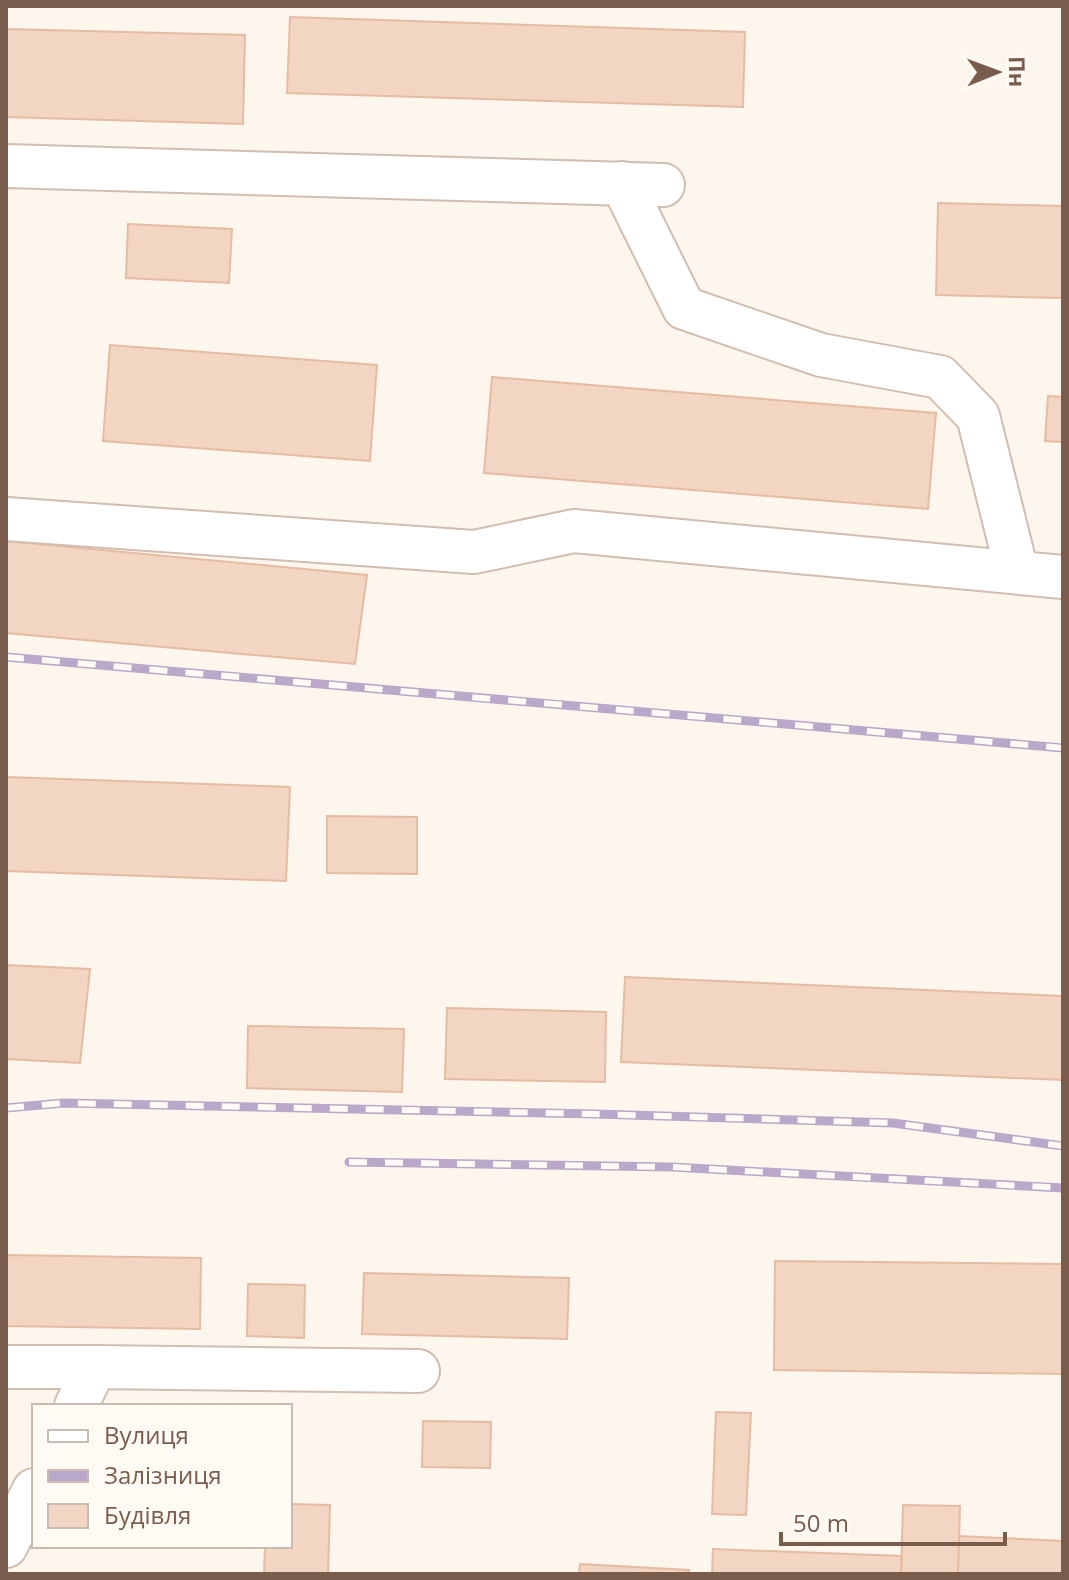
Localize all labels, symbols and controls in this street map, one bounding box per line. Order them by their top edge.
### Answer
north arrow [957,32,1037,112]
text: Пн [1003,56,1033,87]
legend [32,1404,292,1548]
text: Вулиця [104,1418,189,1451]
text: Залізниця [104,1458,221,1491]
scale bar [781,1496,1005,1546]
text: Будівля [104,1498,191,1531]
text: 50 m [793,1506,849,1539]

